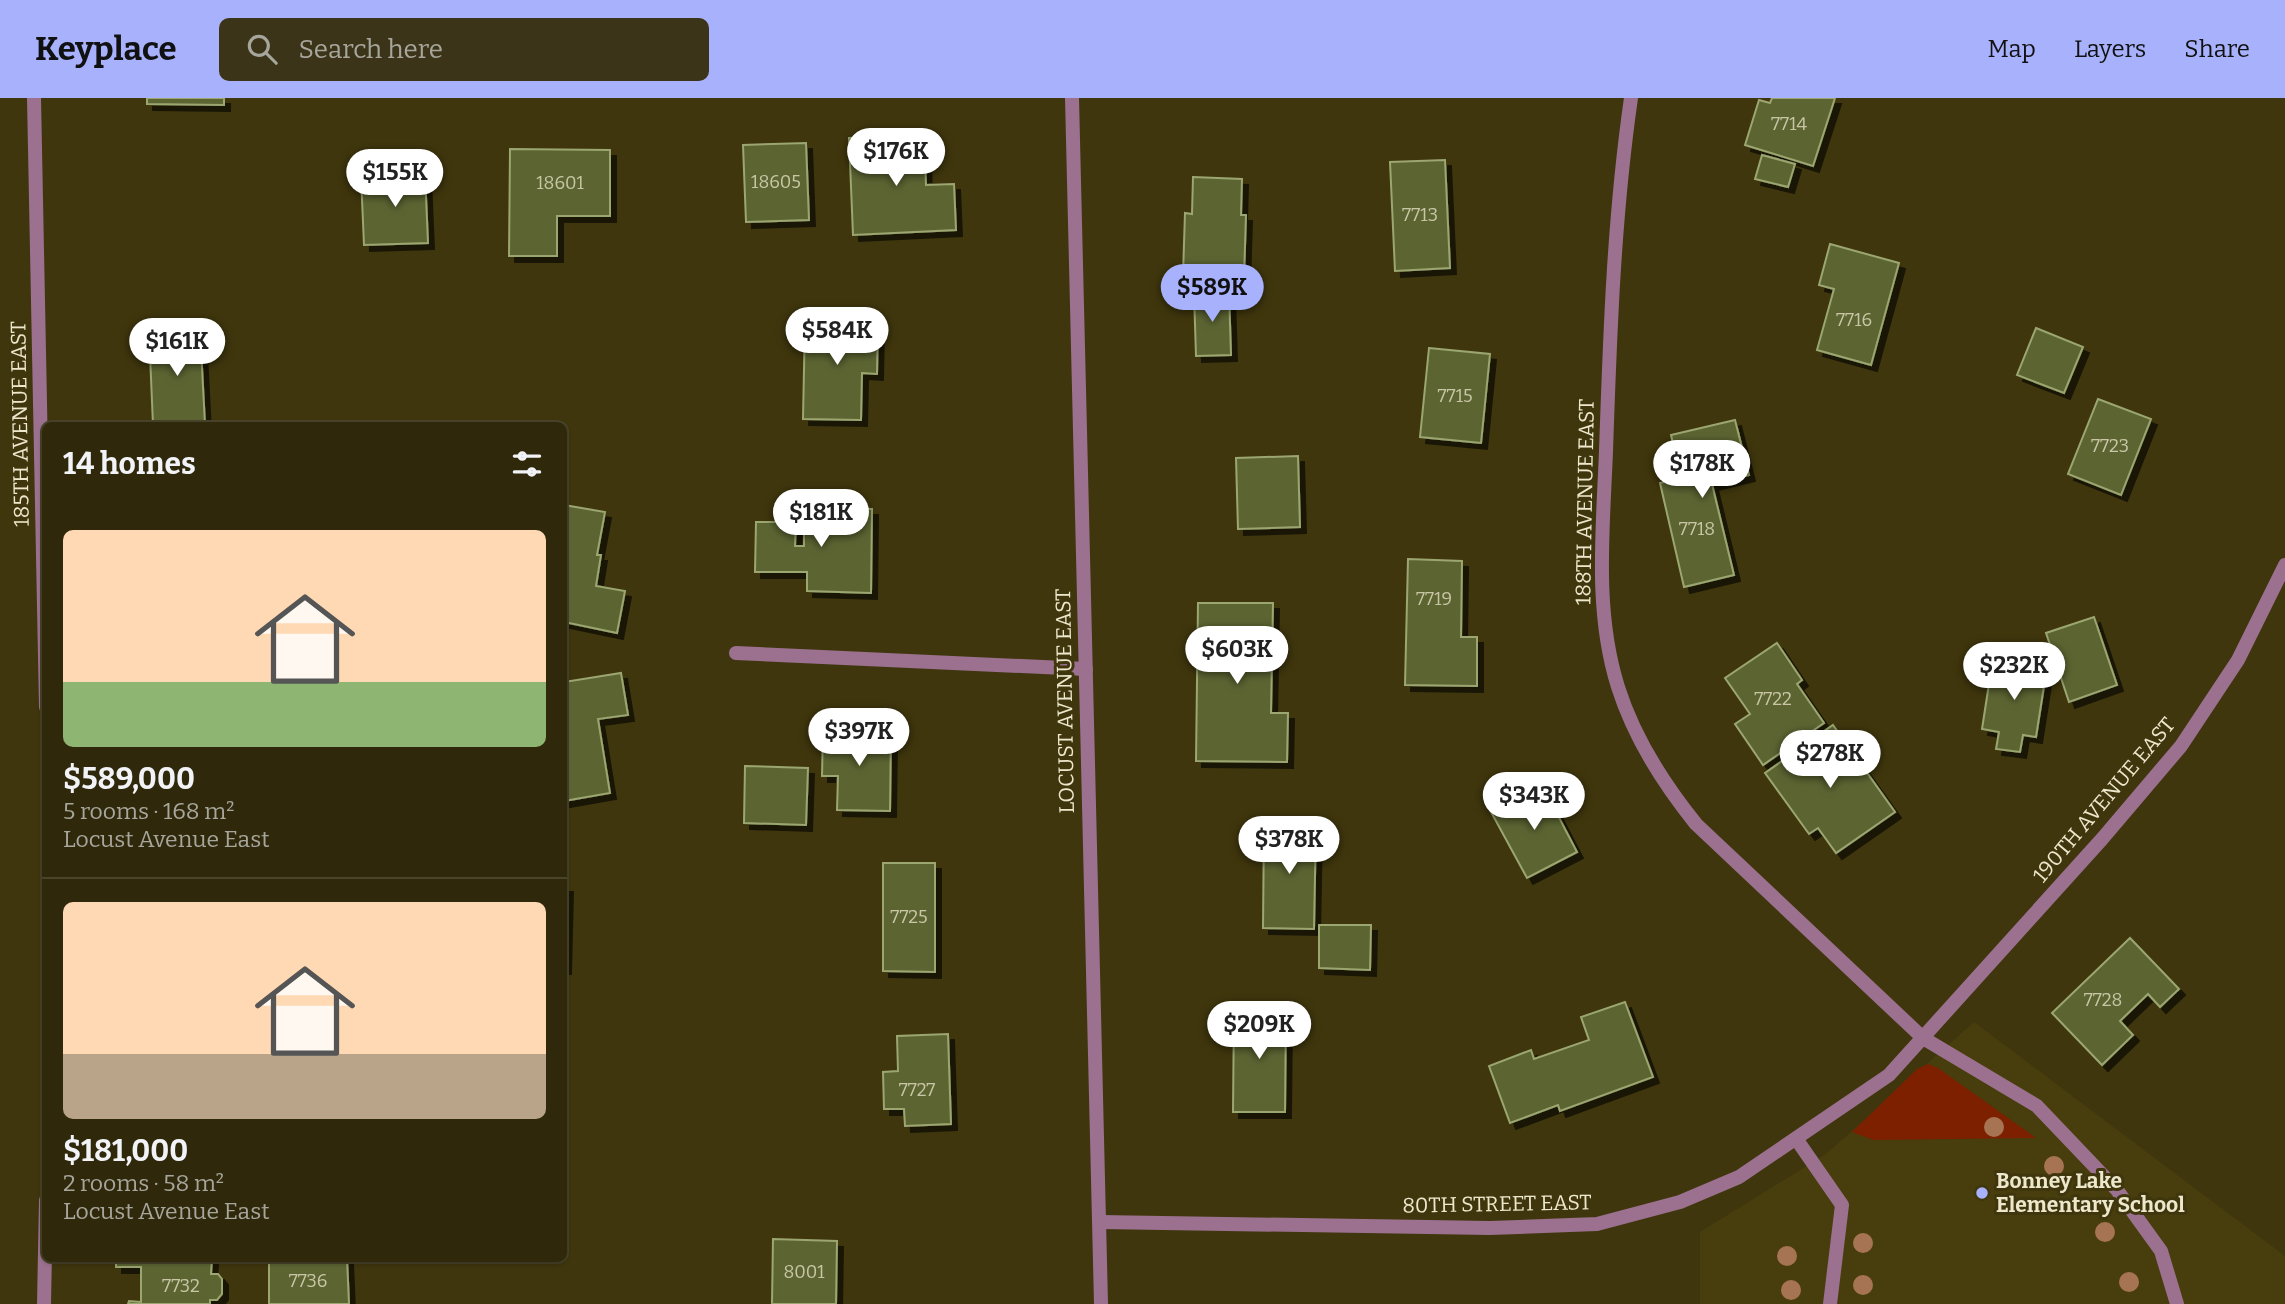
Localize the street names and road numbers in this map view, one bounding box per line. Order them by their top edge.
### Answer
street label: 185TH AVENUE EAST [5,321,35,527]
street label: 188TH AVENUE EAST [1570,399,1600,605]
street label: LOCUST AVENUE EAST [1050,588,1080,814]
street label: 190TH AVENUE EAST [2027,712,2181,888]
street label: 80TH STREET EAST [1402,1189,1592,1219]

